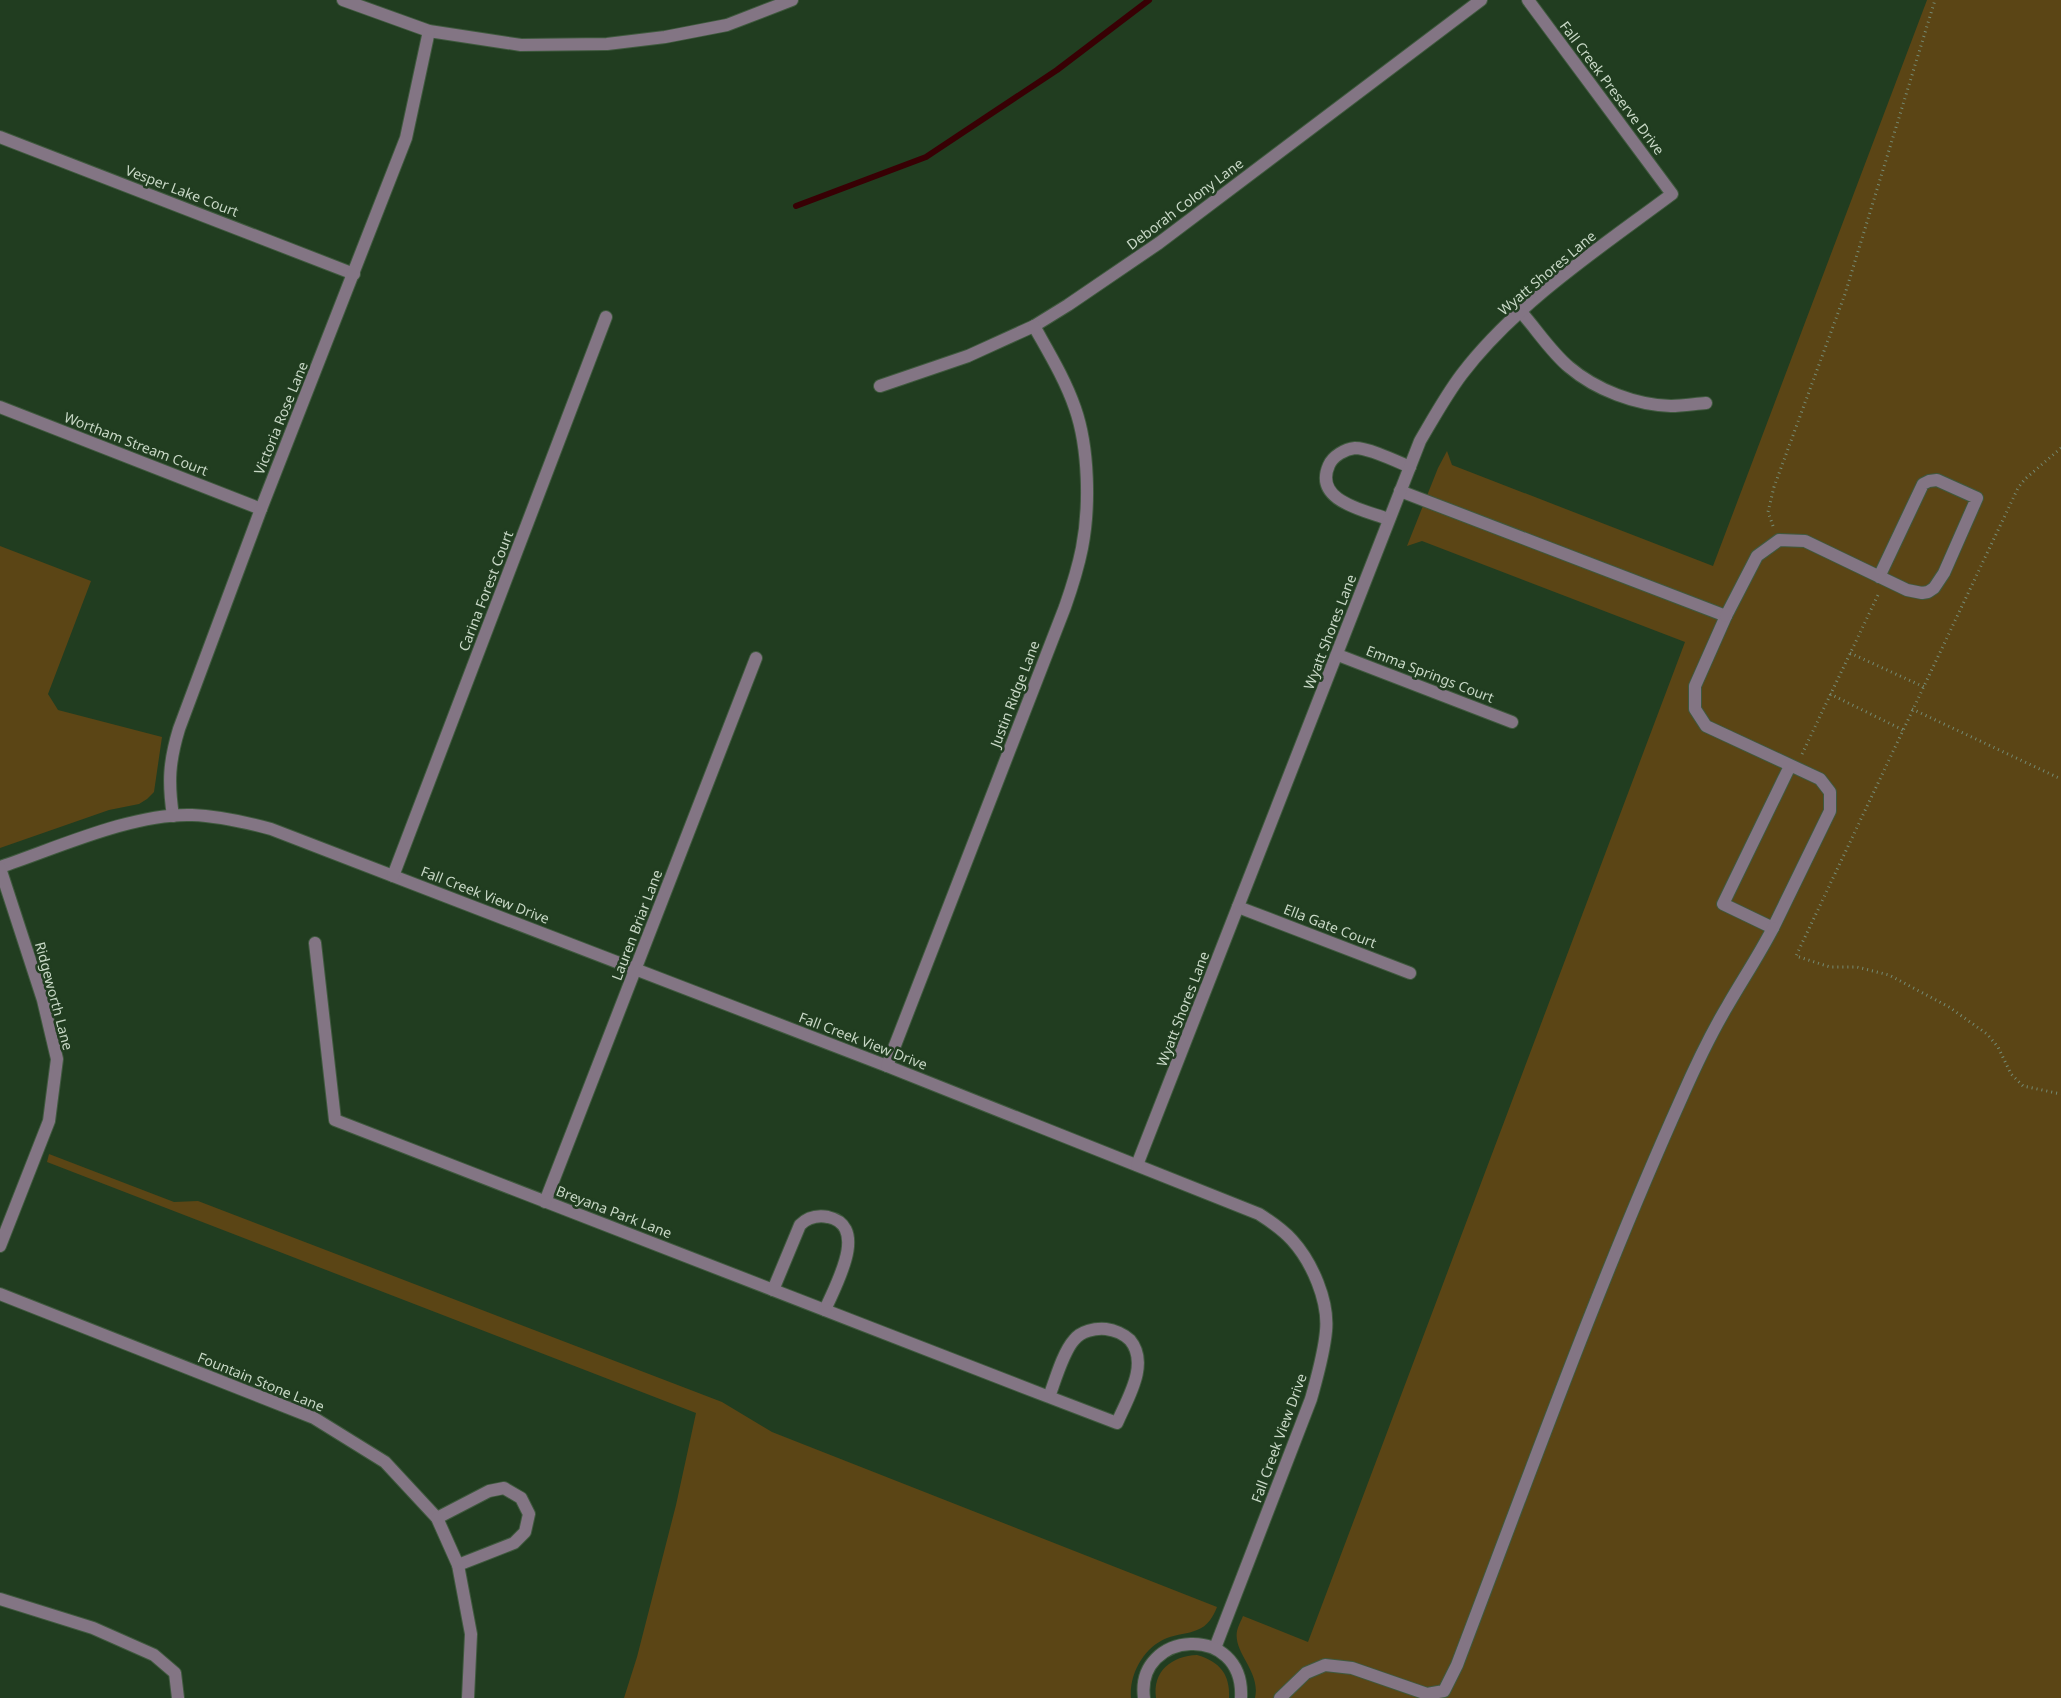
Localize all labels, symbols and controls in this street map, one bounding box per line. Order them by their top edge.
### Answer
street label: Fall Creek Preserve Drive [1556,17,1669,158]
street label: Deborah Colony Lane [1123,153,1247,254]
street label: Vesper Lake Court [123,160,241,221]
street label: Wyatt Shores Lane [1494,226,1600,319]
street label: Victoria Rose Lane [249,358,312,477]
street label: Wortham Stream Court [61,407,211,480]
street label: Carina Forest Court [454,528,517,654]
street label: Wyatt Shores Lane [1299,571,1360,692]
street label: Justin Ridge Lane [985,638,1044,752]
street label: Emma Springs Court [1363,640,1497,707]
street label: Fall Creek View Drive [418,861,552,928]
street label: Lauren Briar Lane [607,867,666,983]
street label: Ella Gate Court [1281,899,1379,952]
street label: Ridgeworth Lane [31,940,78,1052]
street label: Wyatt Shores Lane [1152,948,1213,1069]
street label: Fall Creek View Drive [796,1007,930,1074]
street label: Breyana Park Lane [554,1181,675,1242]
street label: Fountain Stone Lane [195,1347,327,1416]
street label: Fall Creek View Drive [1246,1371,1311,1505]

